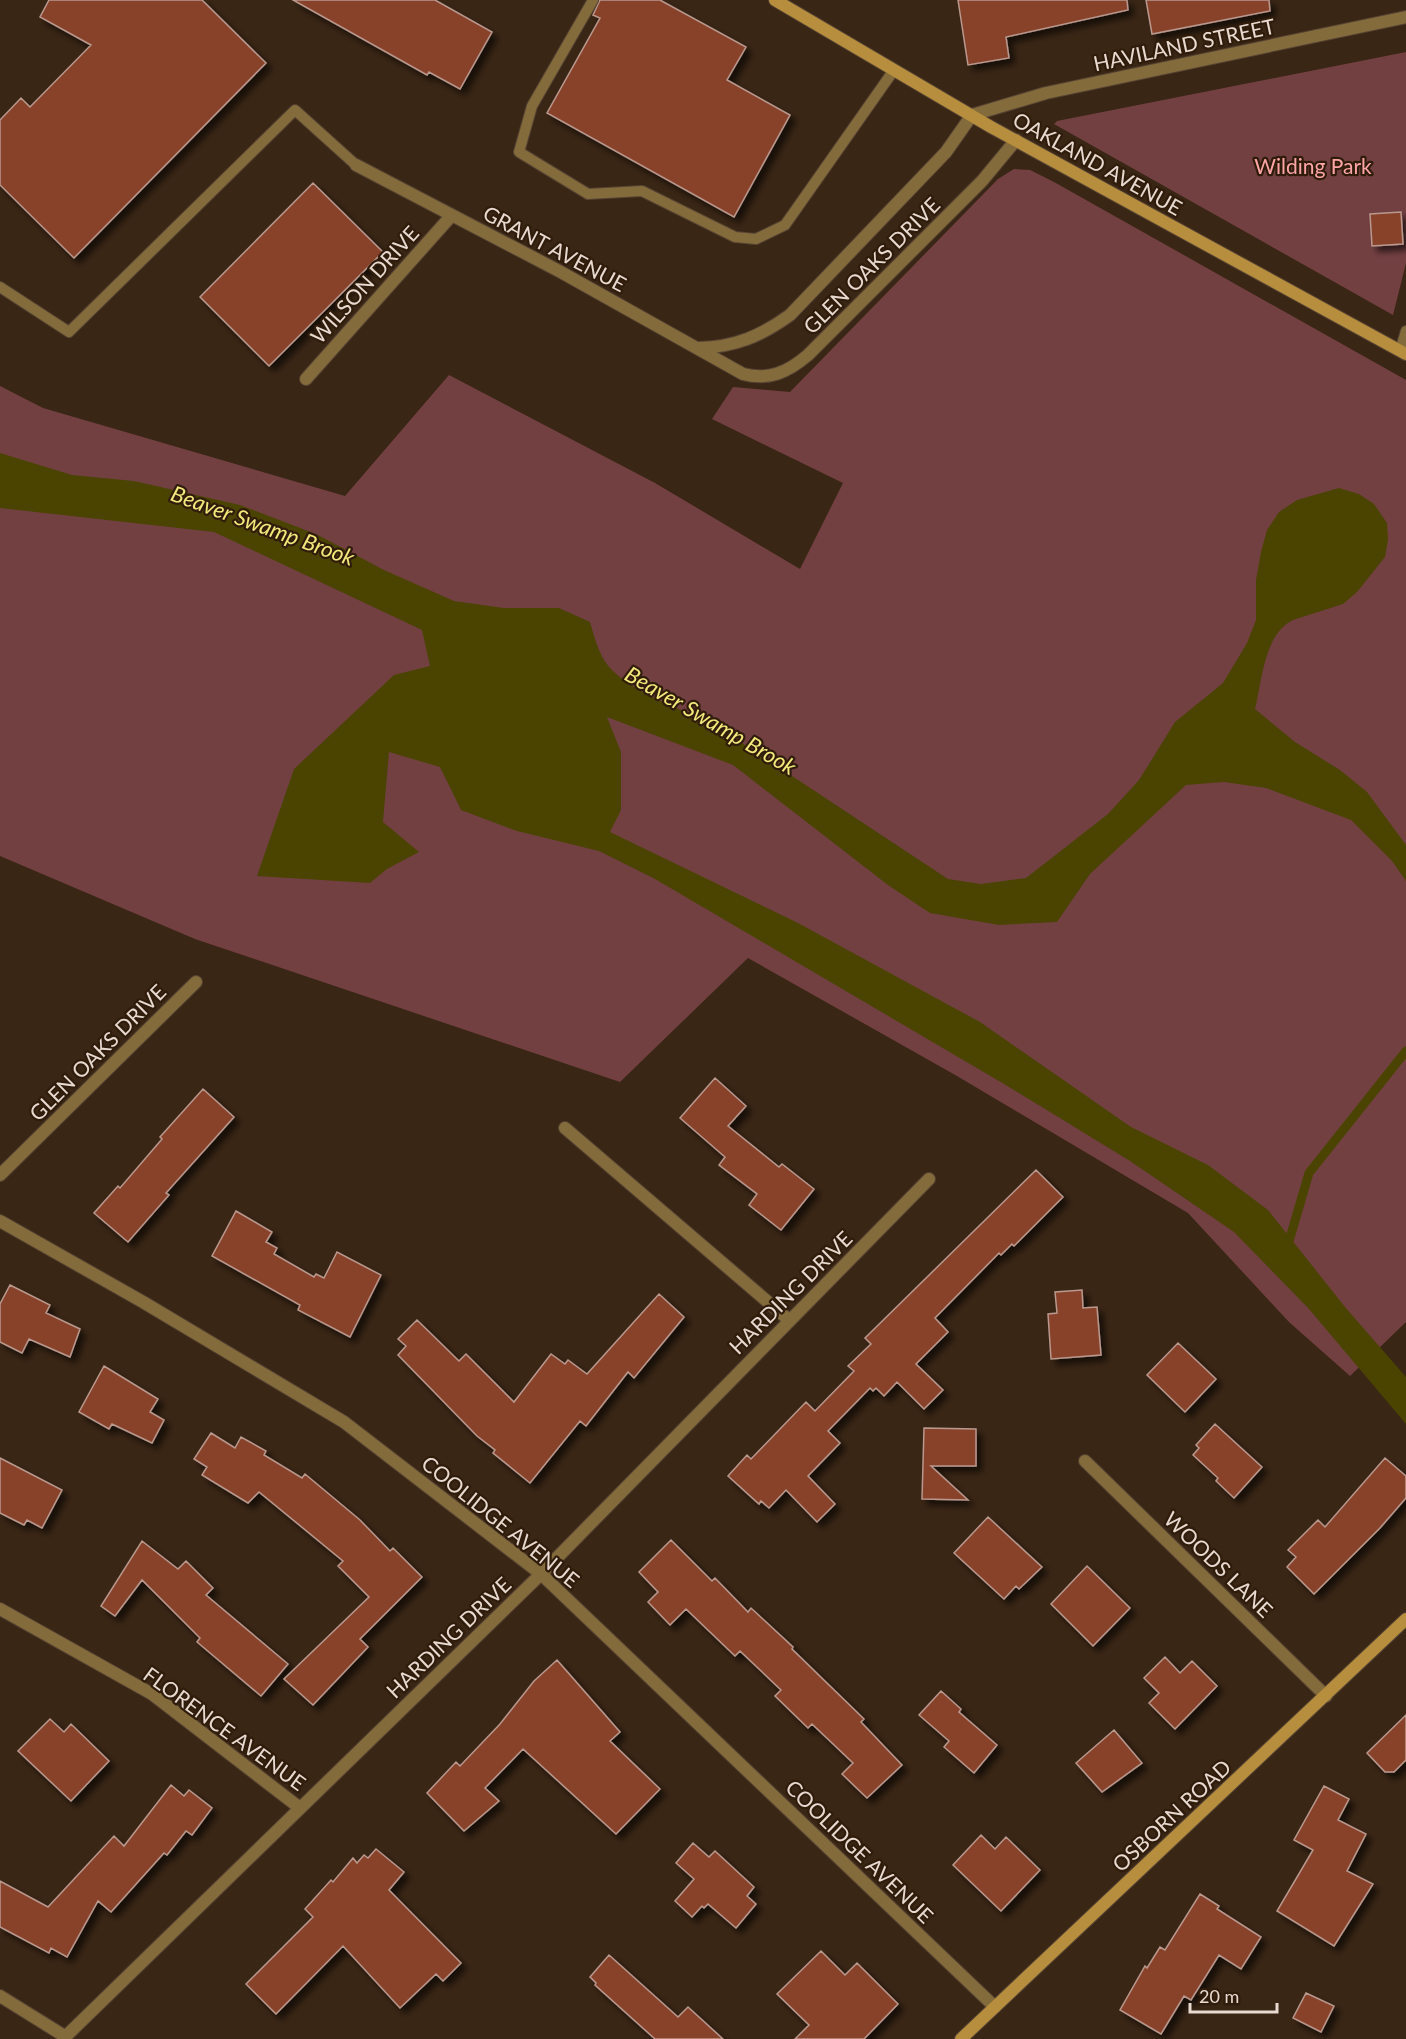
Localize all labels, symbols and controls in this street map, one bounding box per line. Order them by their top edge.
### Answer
street label: HAVILAND STREET [1091,12,1278,75]
street label: OAKLAND AVENUE [1009,106,1187,220]
park label: Wilding Park [1254,153,1372,178]
street label: GLEN OAKS DRIVE [798,192,944,338]
street label: GRANT AVENUE [479,200,631,296]
street label: WILSON DRIVE [305,220,423,348]
water label: Beaver Swamp Brook [168,479,359,571]
water label: Beaver Swamp Brook [621,660,802,780]
street label: GLEN OAKS DRIVE [24,979,170,1125]
street label: HARDING DRIVE [723,1225,857,1359]
street label: COOLIDGE AVENUE [417,1450,585,1592]
street label: WOODS LANE [1160,1506,1278,1622]
street label: HARDING DRIVE [381,1571,515,1703]
street label: FLORENCE AVENUE [139,1661,311,1795]
street label: OSBORN ROAD [1107,1754,1235,1876]
street label: COOLIDGE AVENUE [781,1774,939,1928]
scale bar [1190,1976,1277,2014]
text: 20 m [1199,1985,1239,2007]

